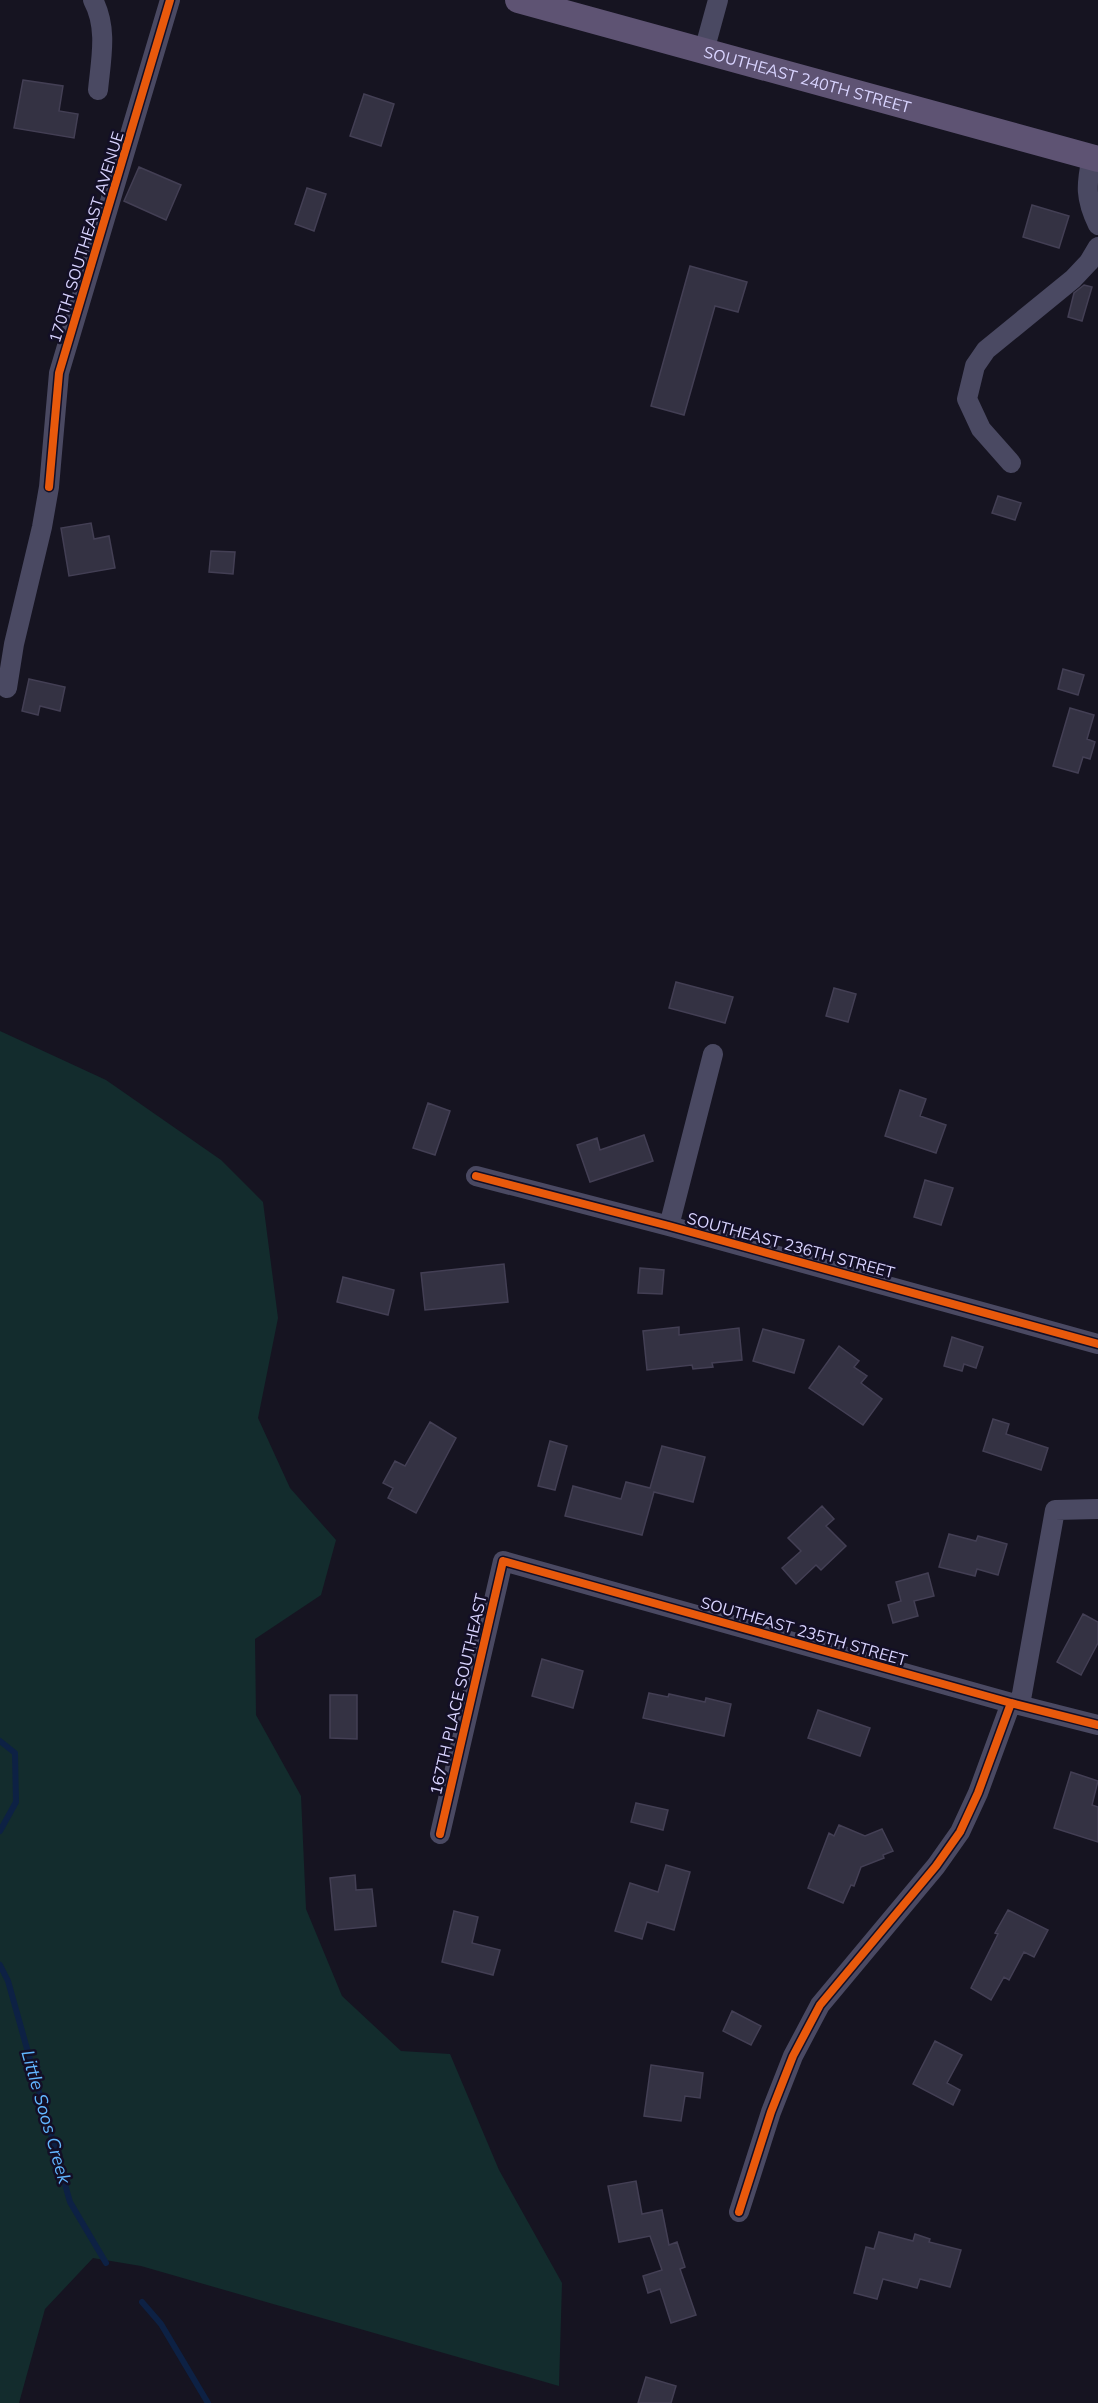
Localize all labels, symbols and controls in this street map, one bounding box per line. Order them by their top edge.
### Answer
street label: SOUTHEAST 240TH STREET [701,41,914,117]
street label: 170TH SOUTHEAST AVENUE [44,129,128,345]
street label: SOUTHEAST 236TH STREET [685,1208,897,1282]
street label: 167TH PLACE SOUTHEAST [425,1591,491,1797]
street label: SOUTHEAST 235TH STREET [698,1592,910,1670]
water label: Little Soos Creek [16,2047,77,2187]

